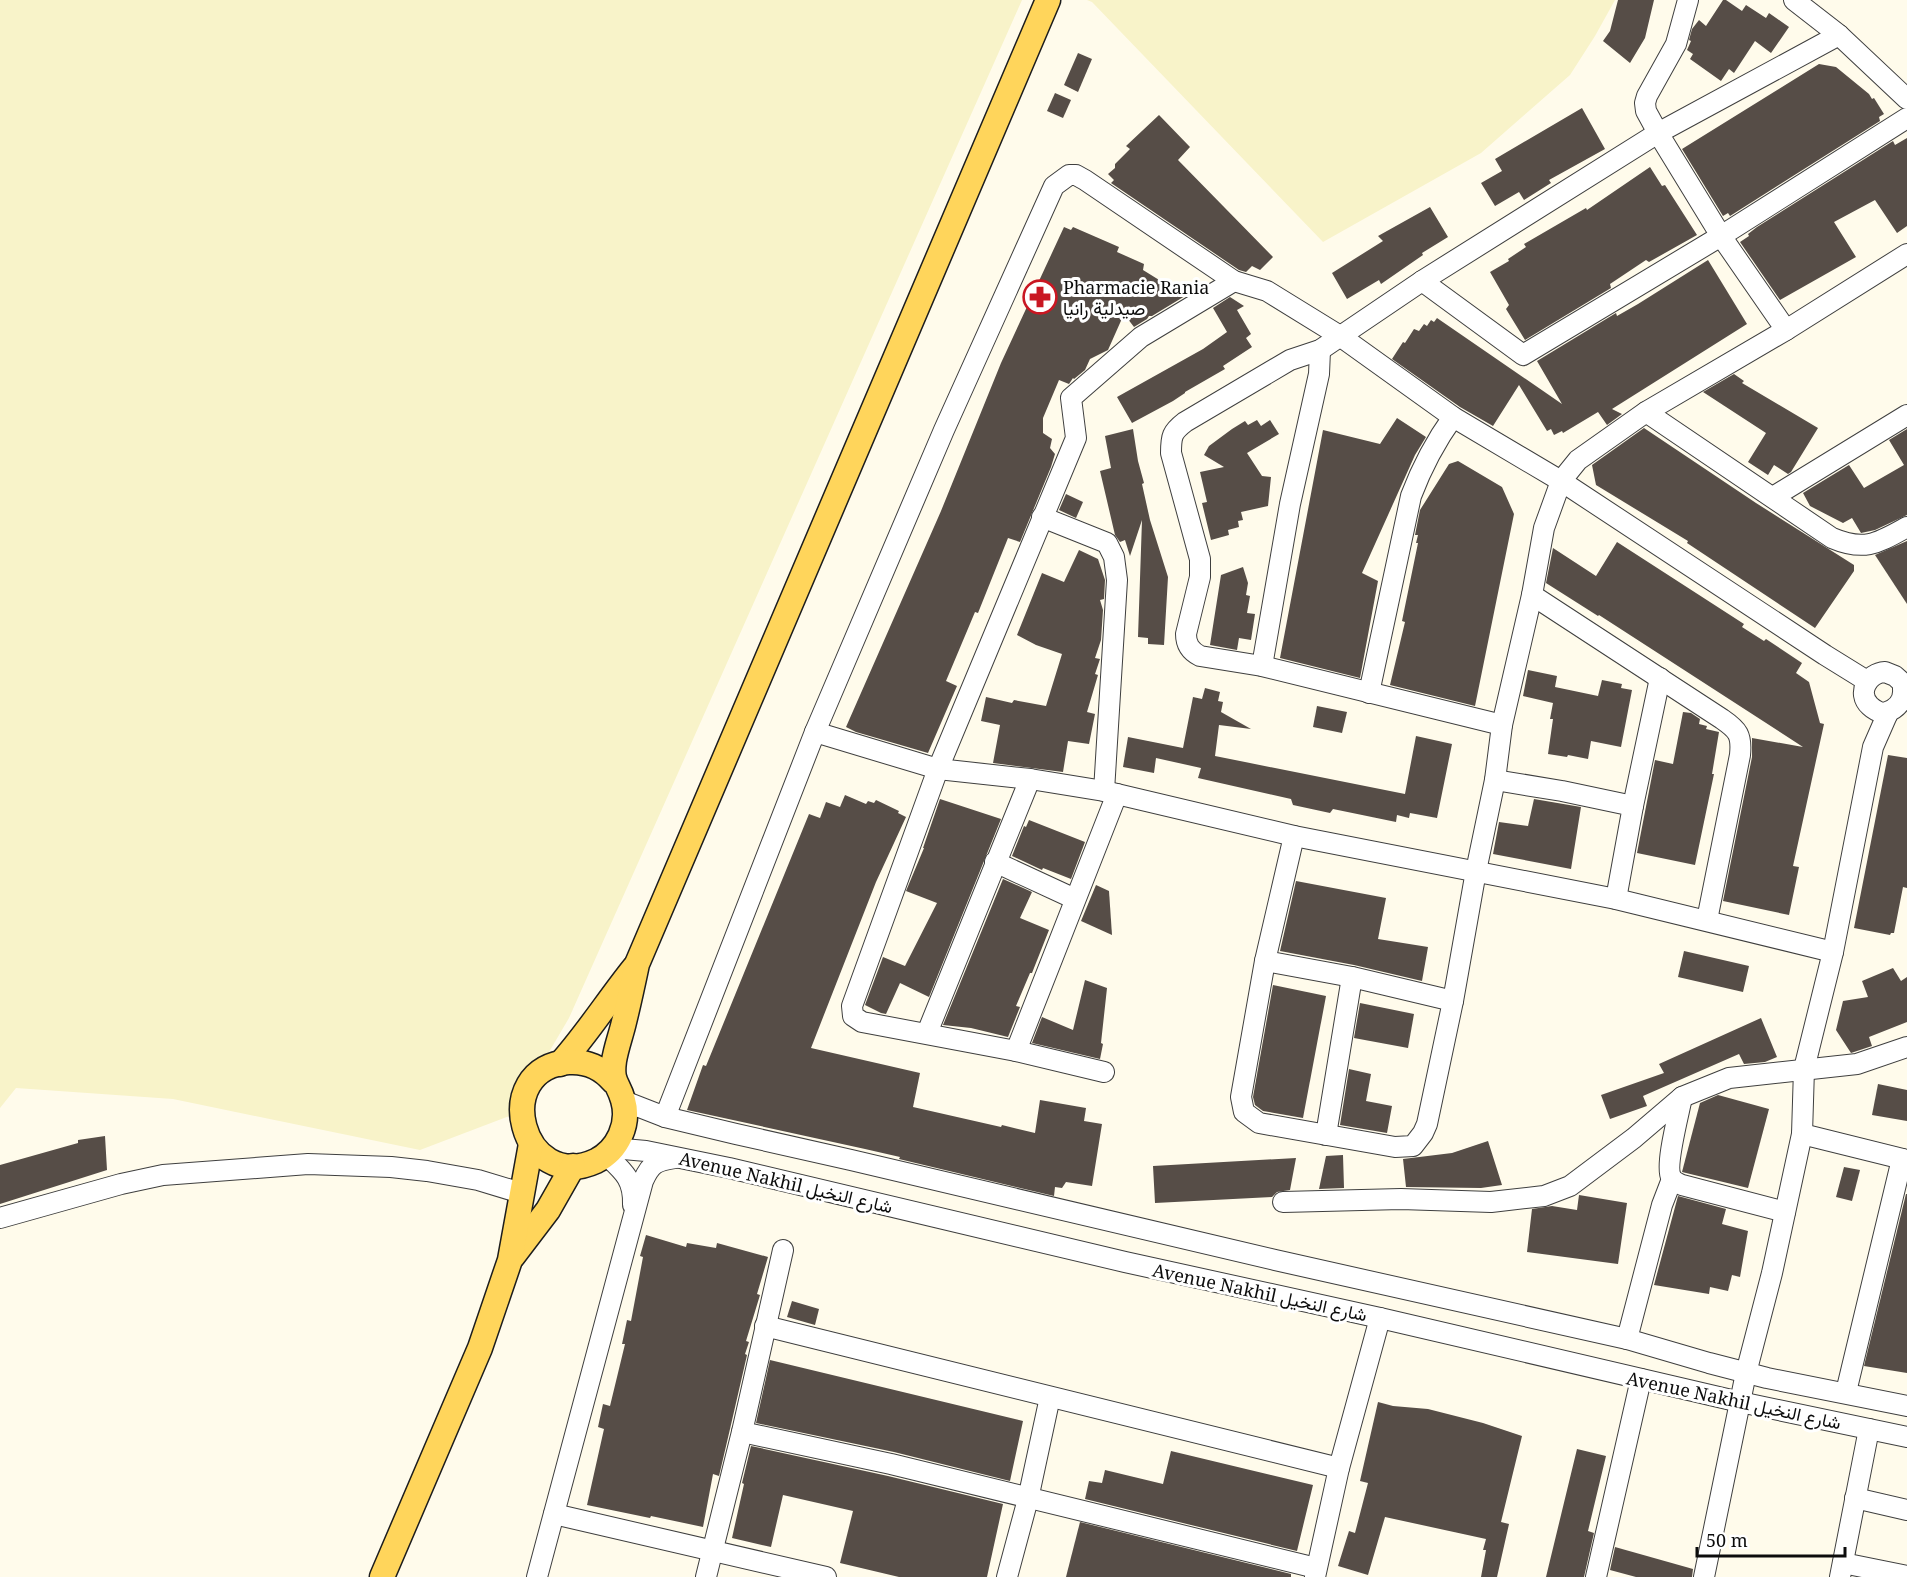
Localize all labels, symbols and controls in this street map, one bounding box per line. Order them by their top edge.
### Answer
place label: Pharmacie Rania صيدلية رانيا [1063,275,1209,320]
pharmacy icon: Pharmacie Rania صيدلية رانيا [1022,279,1058,315]
street label: Avenue Nakhil شارع النخيل [677,1146,895,1219]
street label: Avenue Nakhil شارع النخيل [1150,1258,1369,1327]
street label: Avenue Nakhil شارع النخيل [1624,1366,1843,1435]
scale bar [1697,1520,1846,1558]
text: 50 m [1706,1528,1748,1552]

